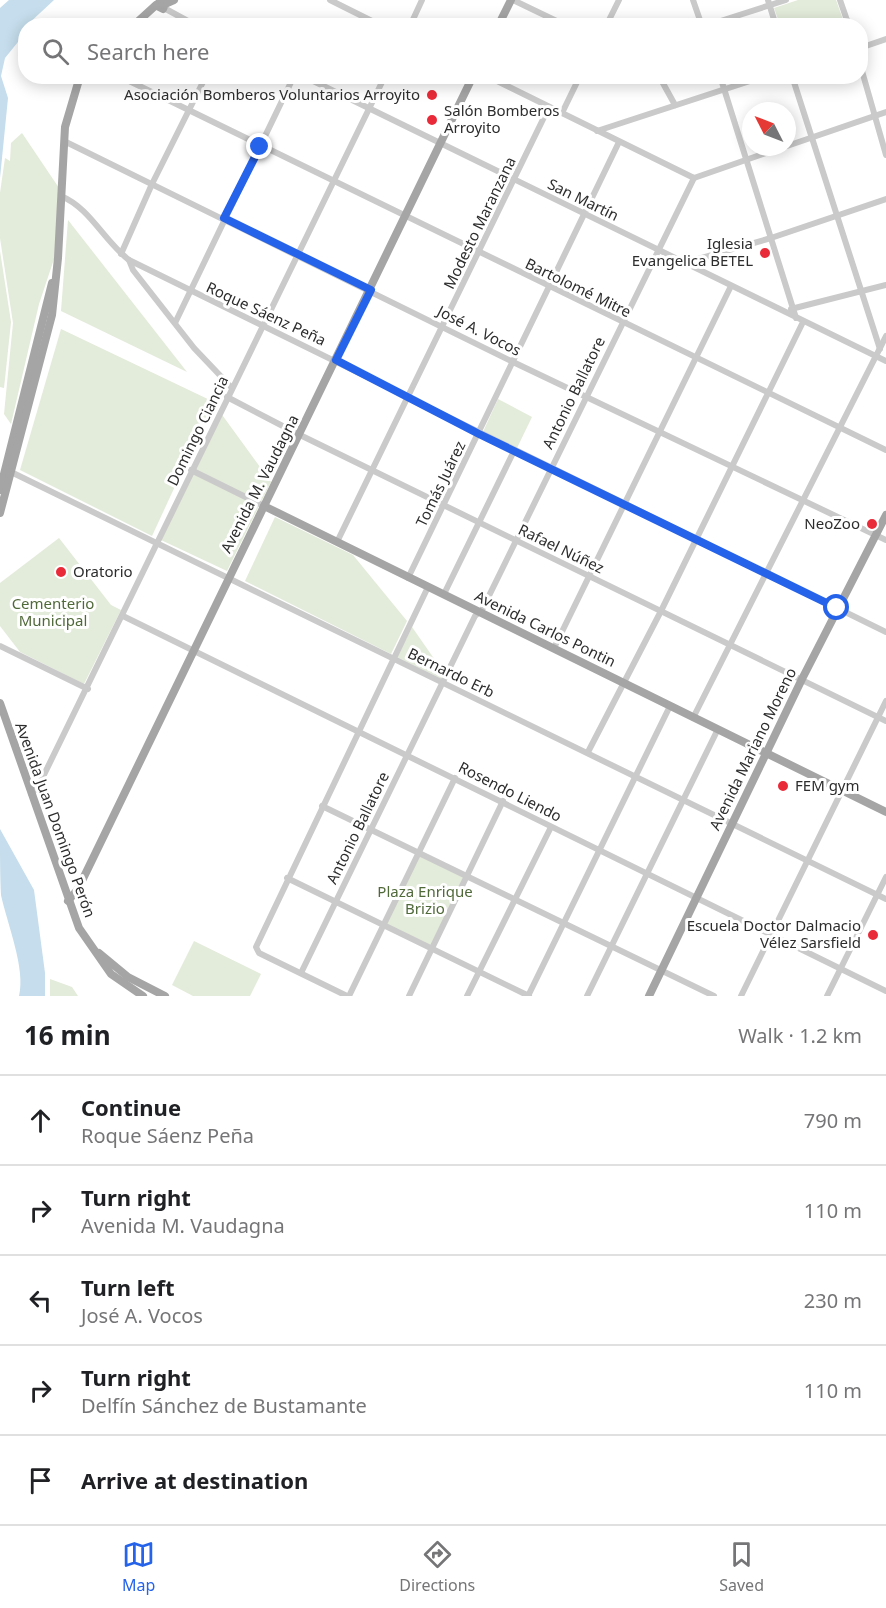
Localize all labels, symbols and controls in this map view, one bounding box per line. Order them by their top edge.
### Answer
search box [18,18,868,84]
icon: search [39,35,72,68]
text: Search here [87,36,209,66]
place label: Asociación Bomberos Voluntarios Arroyito [124,84,420,104]
marker: Asociación Bomberos Voluntarios Arroyito [425,88,439,102]
place label: Salón Bomberos Arroyito [444,100,559,137]
north arrow [742,102,796,156]
marker: Salón Bomberos Arroyito [425,113,439,127]
route end [246,133,272,159]
street label: Modesto Maranzana [438,153,520,292]
street label: San Martín [545,173,622,225]
place label: Iglesia Evangelica BETEL [632,233,753,270]
marker: Iglesia Evangelica BETEL [758,246,772,260]
street label: Bartolomé Mitre [522,253,635,321]
street label: Roque Sáenz Peña [203,277,329,350]
street label: José A. Vocos [432,300,525,360]
street label: Antonio Ballatore [537,333,609,452]
street label: Domingo Ciancia [162,372,232,489]
street label: Avenida M. Vaudagna [216,411,303,556]
street label: Tomás Juárez [411,437,469,530]
place label: NeoZoo [804,513,860,533]
marker: NeoZoo [865,517,879,531]
street label: Rafael Núñez [515,519,608,577]
place label: Oratorio [73,561,133,581]
marker: Oratorio [54,565,68,579]
street label: Avenida Carlos Pontin [472,585,619,671]
park label: Cementerio Municipal [12,593,94,630]
route start [823,594,849,620]
street label: Bernardo Erb [405,643,498,702]
street label: Avenida Mariano Moreno [704,664,800,833]
street label: Avenida Juan Domingo Perón [11,719,101,920]
street label: Rosendo Liendo [455,756,565,826]
street label: Antonio Ballatore [321,768,393,887]
place label: FEM gym [795,775,860,795]
marker: FEM gym [776,779,790,793]
park label: Plaza Enrique Brizio [377,881,473,918]
place label: Escuela Doctor Dalmacio Vélez Sarsfield [687,915,861,952]
marker: Escuela Doctor Dalmacio Vélez Sarsfield [866,928,880,942]
text: 16 min [24,1017,111,1053]
text: Walk · 1.2 km [738,1022,862,1049]
text: Continue [81,1092,181,1122]
icon: ahead [24,1104,57,1137]
text: 790 m [804,1107,862,1134]
text: Roque Sáenz Peña [81,1122,254,1149]
text: Turn right [81,1182,191,1212]
icon: right [24,1194,57,1227]
text: 110 m [804,1197,862,1224]
text: Avenida M. Vaudagna [81,1212,285,1239]
text: Turn left [81,1272,175,1302]
icon: left [24,1284,57,1317]
text: 230 m [804,1287,862,1314]
text: José A. Vocos [81,1302,203,1329]
text: Turn right [81,1362,191,1392]
icon: right [24,1374,57,1407]
text: 110 m [804,1377,862,1404]
text: Delfín Sánchez de Bustamante [81,1392,367,1419]
icon: arrive [24,1464,57,1497]
text: Arrive at destination [81,1465,308,1495]
tab: Map [122,1538,155,1596]
tab: Directions [399,1538,475,1596]
tab: Saved [719,1538,764,1596]

